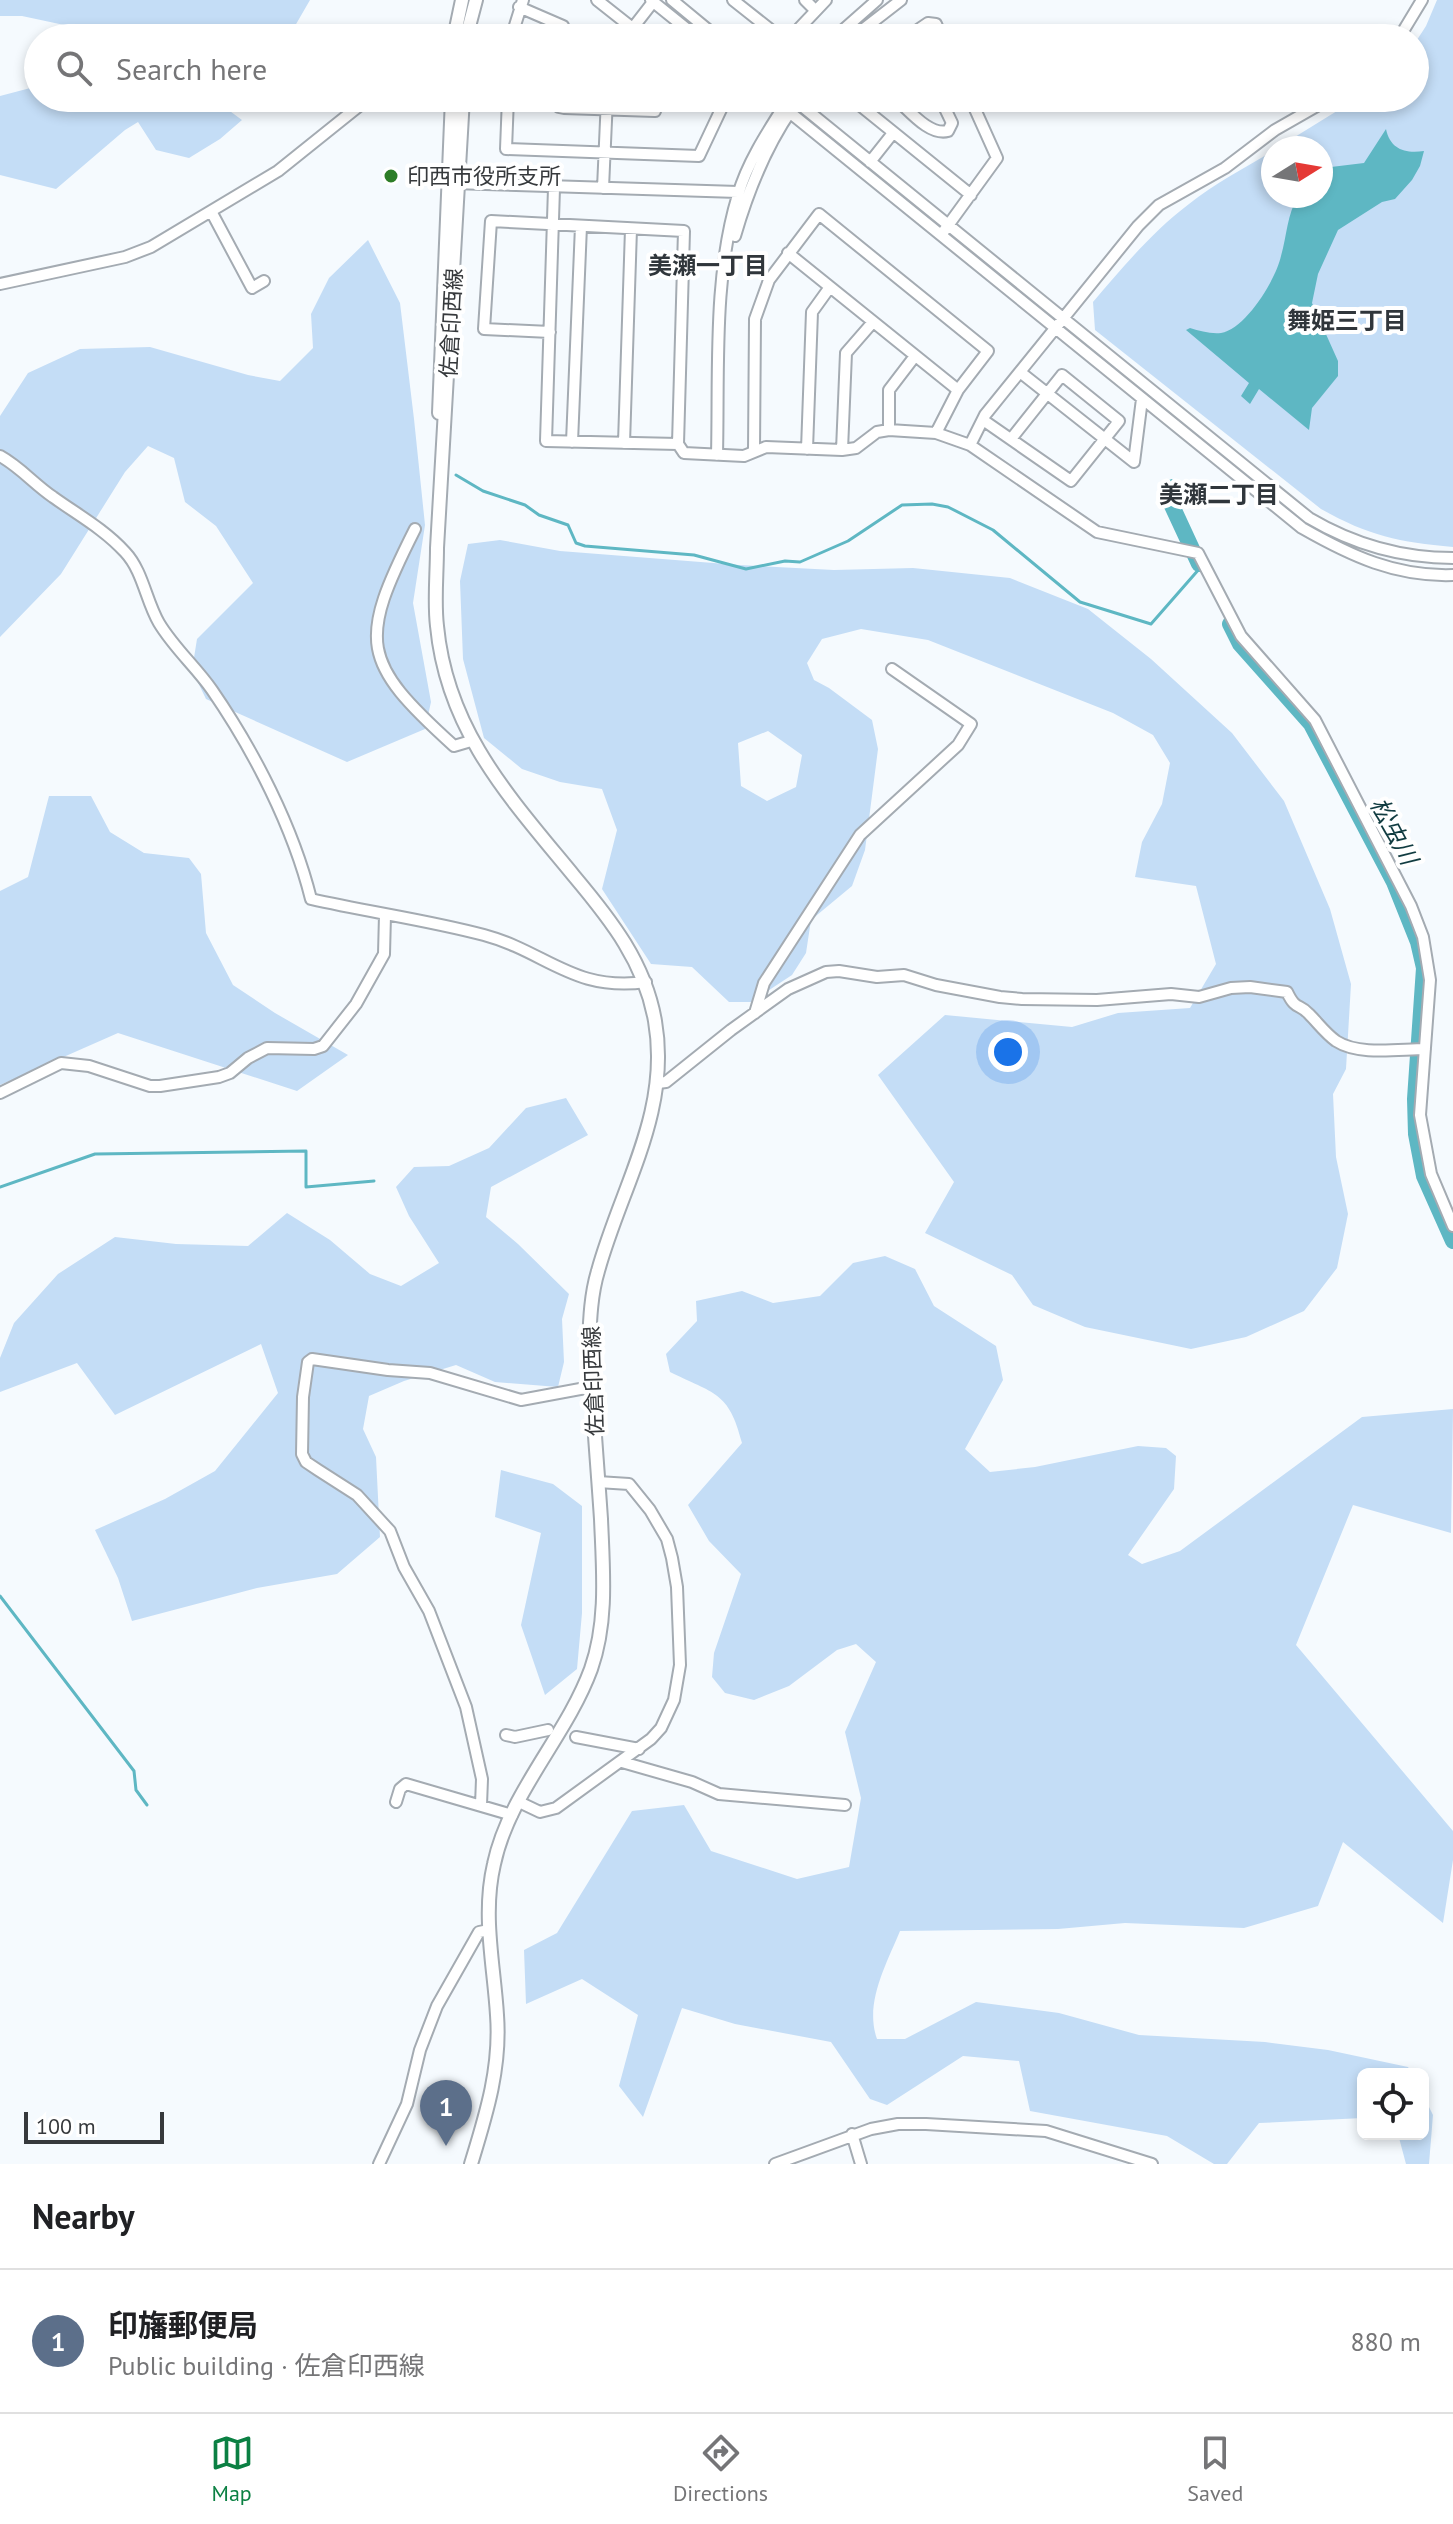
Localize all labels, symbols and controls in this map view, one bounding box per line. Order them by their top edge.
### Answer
search box [24,24,1429,112]
icon: search [52,46,96,90]
text: Search here [116,49,267,88]
north arrow [1261,136,1333,208]
place label: 印西市役所支所 [407,162,561,190]
marker: 印西市役所支所 [382,167,400,185]
district label: 美瀬一丁目 [648,250,768,281]
street label: 佐倉印西線 [434,267,468,379]
district label: 舞姫三丁目 [1287,305,1407,336]
district label: 美瀬二丁目 [1159,479,1279,510]
water label: 松虫川 [1363,792,1426,873]
your location [988,1032,1028,1072]
street label: 佐倉印西線 [577,1326,609,1436]
map controls [1357,2068,1429,2140]
button: locate [1357,2068,1429,2140]
pin: 1 [420,2080,472,2146]
scale bar [24,2108,164,2144]
text: 100 m [36,2112,96,2140]
text: Nearby [32,2194,134,2238]
text: 印旛郵便局 [108,2305,258,2344]
text: 1 [51,2325,65,2358]
text: 880 m [1350,2325,1421,2358]
text: Public building · 佐倉印西線 [108,2349,425,2382]
tab: Map [210,2431,254,2507]
tab: Directions [673,2431,768,2507]
tab: Saved [1187,2431,1243,2507]

